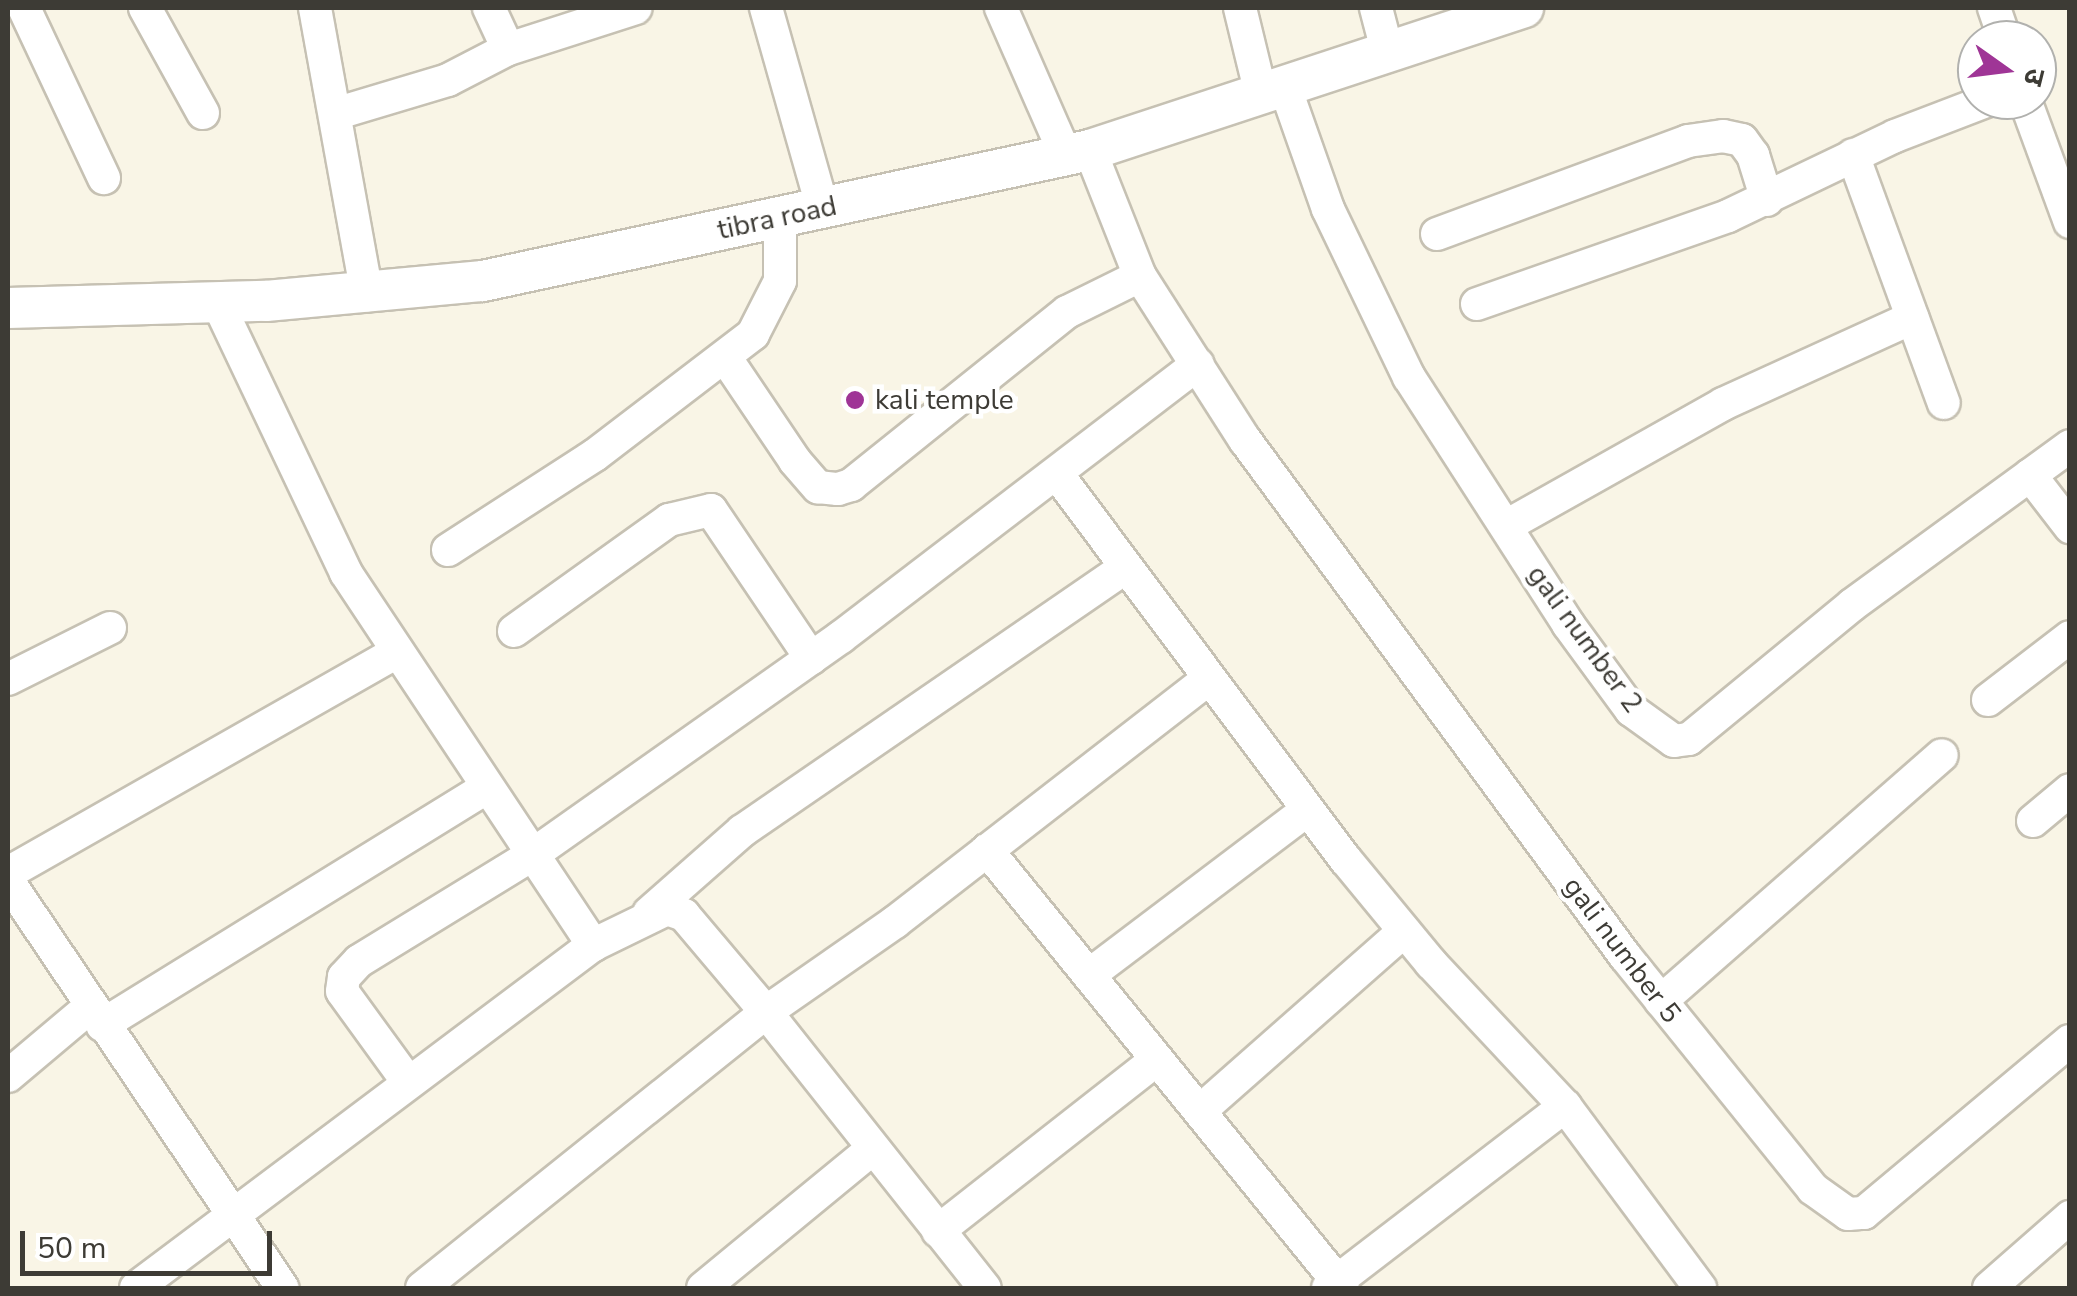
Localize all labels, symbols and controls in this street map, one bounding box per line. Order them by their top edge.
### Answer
north arrow [1957,20,2057,120]
text: उ [2014,64,2055,89]
street label: tibra road [714,189,840,247]
place label: kali temple [875,383,1014,417]
marker: kali temple [844,389,866,411]
street label: gali number 2 [1520,559,1650,719]
street label: gali number 5 [1556,870,1688,1030]
scale bar [25,1211,278,1273]
text: 50 m [37,1228,106,1269]

